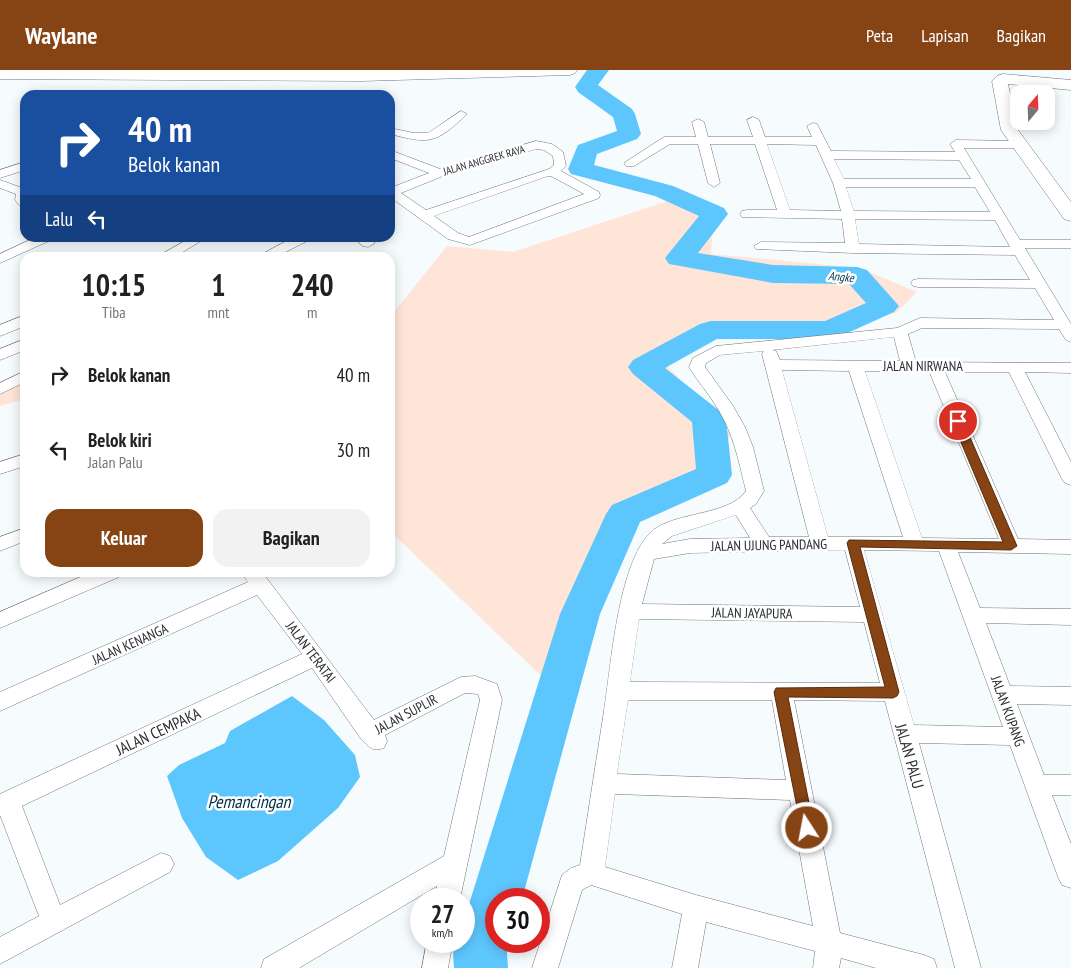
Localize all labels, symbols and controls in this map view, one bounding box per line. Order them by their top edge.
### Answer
text: Waylane [25,20,98,51]
text: Peta [866,24,893,47]
text: Lapisan [921,24,969,47]
text: Bagikan [997,24,1046,47]
north arrow [1010,85,1055,130]
map controls [1010,85,1055,130]
text: 40 m [128,106,192,152]
icon: right [45,110,110,175]
street label: JALAN ANGGREK RAYA [441,141,527,179]
text: Belok kanan [128,150,220,178]
icon: left [83,205,111,233]
text: Lalu [45,207,73,231]
text: 10:15 [81,265,146,304]
text: 1 [211,265,226,304]
text: 240 [291,265,334,304]
water label: Angke [828,268,855,285]
text: Tiba [102,302,126,322]
text: mnt [207,302,229,322]
text: m [307,302,317,322]
street label: JALAN NIRWANA [882,357,963,375]
icon: right [45,361,73,389]
text: Belok kanan [88,363,170,387]
text: 40 m [337,363,370,387]
pin [937,400,979,442]
icon: arrive [944,407,972,435]
text: Belok kiri [88,428,152,452]
icon: left [45,436,73,464]
text: 30 m [337,438,370,462]
text: Jalan Palu [88,452,143,472]
button: Keluar [45,509,203,567]
button: Bagikan [213,509,370,567]
street label: JALAN UJUNG PANDANG [710,535,827,555]
street label: JALAN JAYAPURA [710,603,793,623]
street label: JALAN TERATAI [281,617,340,686]
street label: JALAN KENANGA [88,619,171,669]
street label: JALAN KUPANG [987,672,1029,749]
street label: JALAN SUPLIR [371,690,441,738]
street label: JALAN CEMPAKA [112,703,204,760]
street label: JALAN PALU [891,720,929,791]
water label: Pemancingan [208,790,292,813]
position arrow [780,801,832,853]
speed limit sign: 30 [485,888,550,953]
text: 27 [431,898,454,930]
text: km/h [432,925,453,940]

